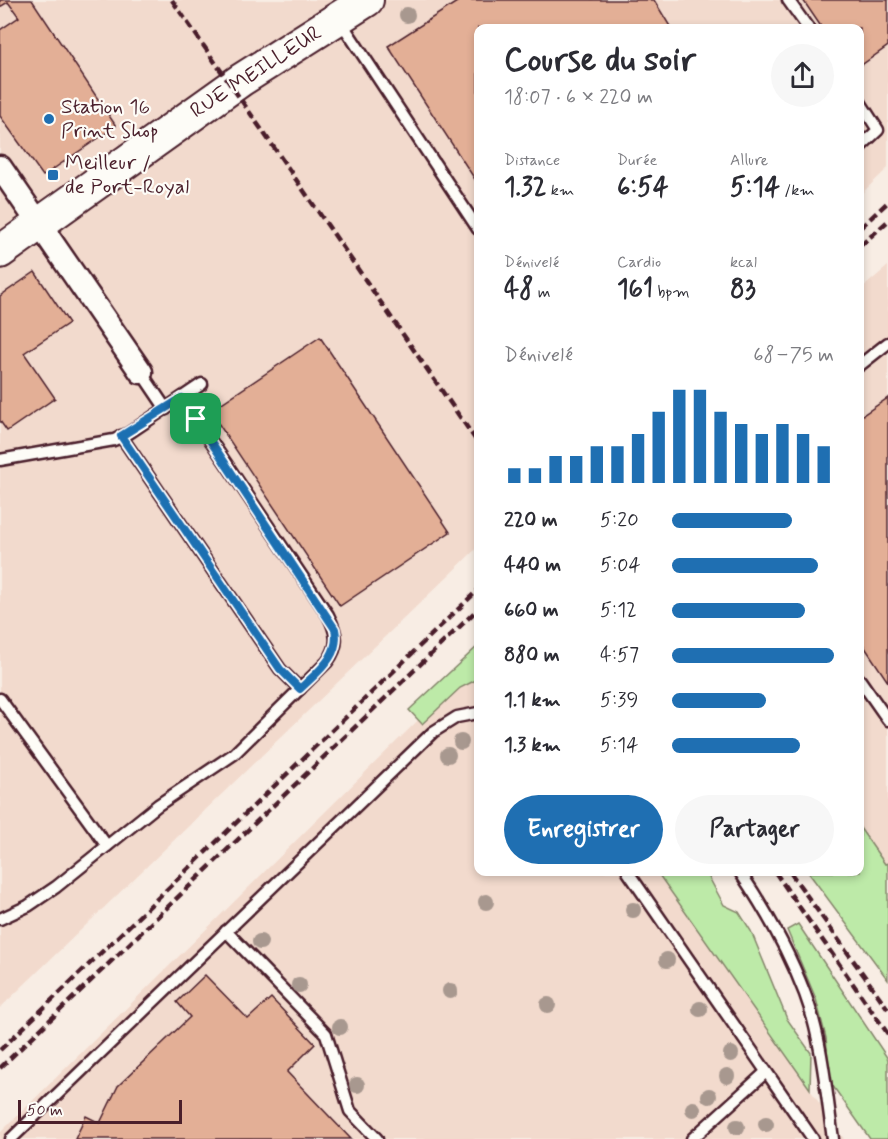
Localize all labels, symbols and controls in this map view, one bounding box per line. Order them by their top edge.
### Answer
street label: RUE MEILLEUR [185,19,327,125]
text: Course du soir [504,39,696,83]
button: share [771,44,834,107]
text: 18:07 · 6 × 220 m [504,84,653,111]
place label: Station 16 Print Shop [61,93,158,145]
marker: Station 16 Print Shop [42,112,56,126]
place label: Meilleur / de Port-Royal [65,149,189,201]
text: Distance [504,150,560,171]
text: Durée [617,150,657,171]
text: Allure [730,150,768,171]
marker: Meilleur / de Port-Royal [46,168,60,182]
text: 1.32 [504,171,547,205]
text: 6:54 [617,171,669,205]
text: 5:14 [730,171,780,205]
text: km [547,180,574,201]
text: /km [780,180,815,201]
text: Dénivelé [504,252,559,273]
text: Cardio [617,252,661,273]
text: kcal [730,252,757,273]
text: 48 [504,273,533,307]
text: 161 [617,273,653,307]
text: 83 [730,273,756,307]
text: m [533,282,550,303]
text: bpm [653,282,690,303]
text: Dénivelé [504,342,573,369]
text: 68–75 m [753,342,834,369]
pin [170,393,221,444]
icon: arrive [179,402,212,435]
text: 220 m [504,507,558,534]
text: 5:20 [600,507,639,534]
text: 440 m [504,552,561,579]
text: 5:04 [600,552,641,579]
text: 660 m [504,597,559,624]
text: 5:12 [600,597,637,624]
text: 880 m [504,642,560,669]
text: 4:57 [600,642,639,669]
text: 1.1 km [504,687,561,714]
text: 5:39 [600,687,638,714]
text: 1.3 km [504,732,561,759]
text: 5:14 [600,732,638,759]
button: Enregistrer [504,795,663,864]
button: Partager [675,795,834,864]
scale bar [18,1097,182,1124]
text: 50 m [27,1100,63,1121]

